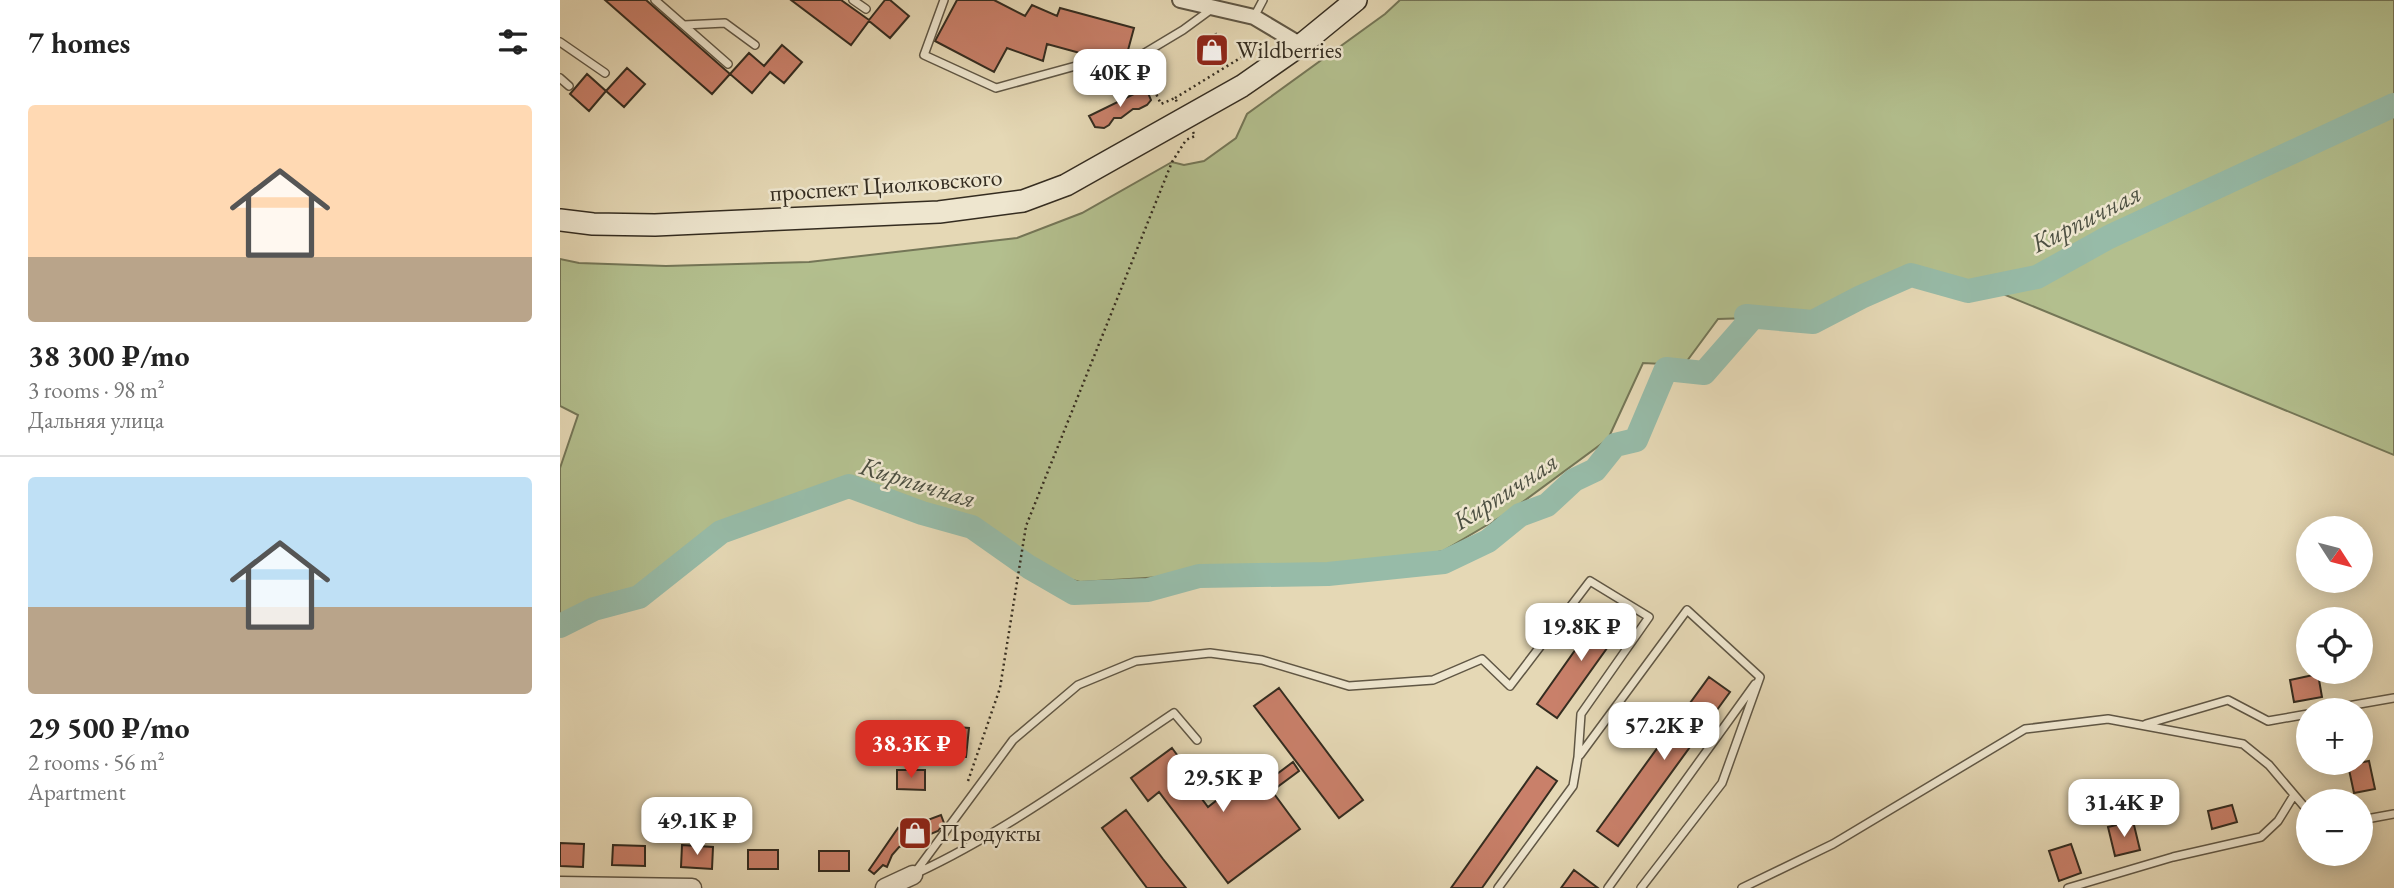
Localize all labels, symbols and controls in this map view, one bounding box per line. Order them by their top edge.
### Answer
text: 7 homes [28,23,130,62]
icon: filters [494,23,532,61]
shop icon: Wildberries [1193,31,1231,69]
place label: Wildberries [1236,34,1342,65]
pin: 40K ₽ [1071,50,1169,109]
text: 40K ₽ [1089,57,1151,87]
icon: home [217,150,343,276]
street label: проспект Циолковского [769,161,1003,208]
water label: Кирпичная [2024,176,2147,261]
text: 38 300 ₽/mo [28,336,190,375]
text: 3 rooms · 98 m² [28,375,165,405]
text: Дальняя улица [28,405,164,435]
water label: Кирпичная [1445,444,1564,538]
water label: Кирпичная [855,448,980,516]
north arrow [2296,516,2373,593]
map controls [2296,516,2373,866]
icon: home [217,522,343,648]
pin: 19.8K ₽ [1516,604,1646,663]
button: locate [2296,607,2373,684]
text: 19.8K ₽ [1541,611,1621,641]
button: + [2296,698,2373,775]
pin: 57.2K ₽ [1599,702,1729,762]
text: 29 500 ₽/mo [28,708,190,747]
text: 57.2K ₽ [1624,710,1704,740]
pin: 38.3K ₽ [846,720,976,780]
text: 38.3K ₽ [871,728,951,758]
text: 2 rooms · 56 m² [28,747,165,777]
pin: 29.5K ₽ [1158,754,1288,814]
text: 29.5K ₽ [1183,762,1263,792]
text: Apartment [28,777,126,807]
pin: 31.4K ₽ [2059,780,2189,839]
text: 31.4K ₽ [2084,787,2164,817]
button: − [2296,789,2373,866]
pin: 49.1K ₽ [632,798,762,857]
text: 49.1K ₽ [657,805,737,835]
shop icon: Продукты [896,814,934,852]
place label: Продукты [940,817,1041,848]

